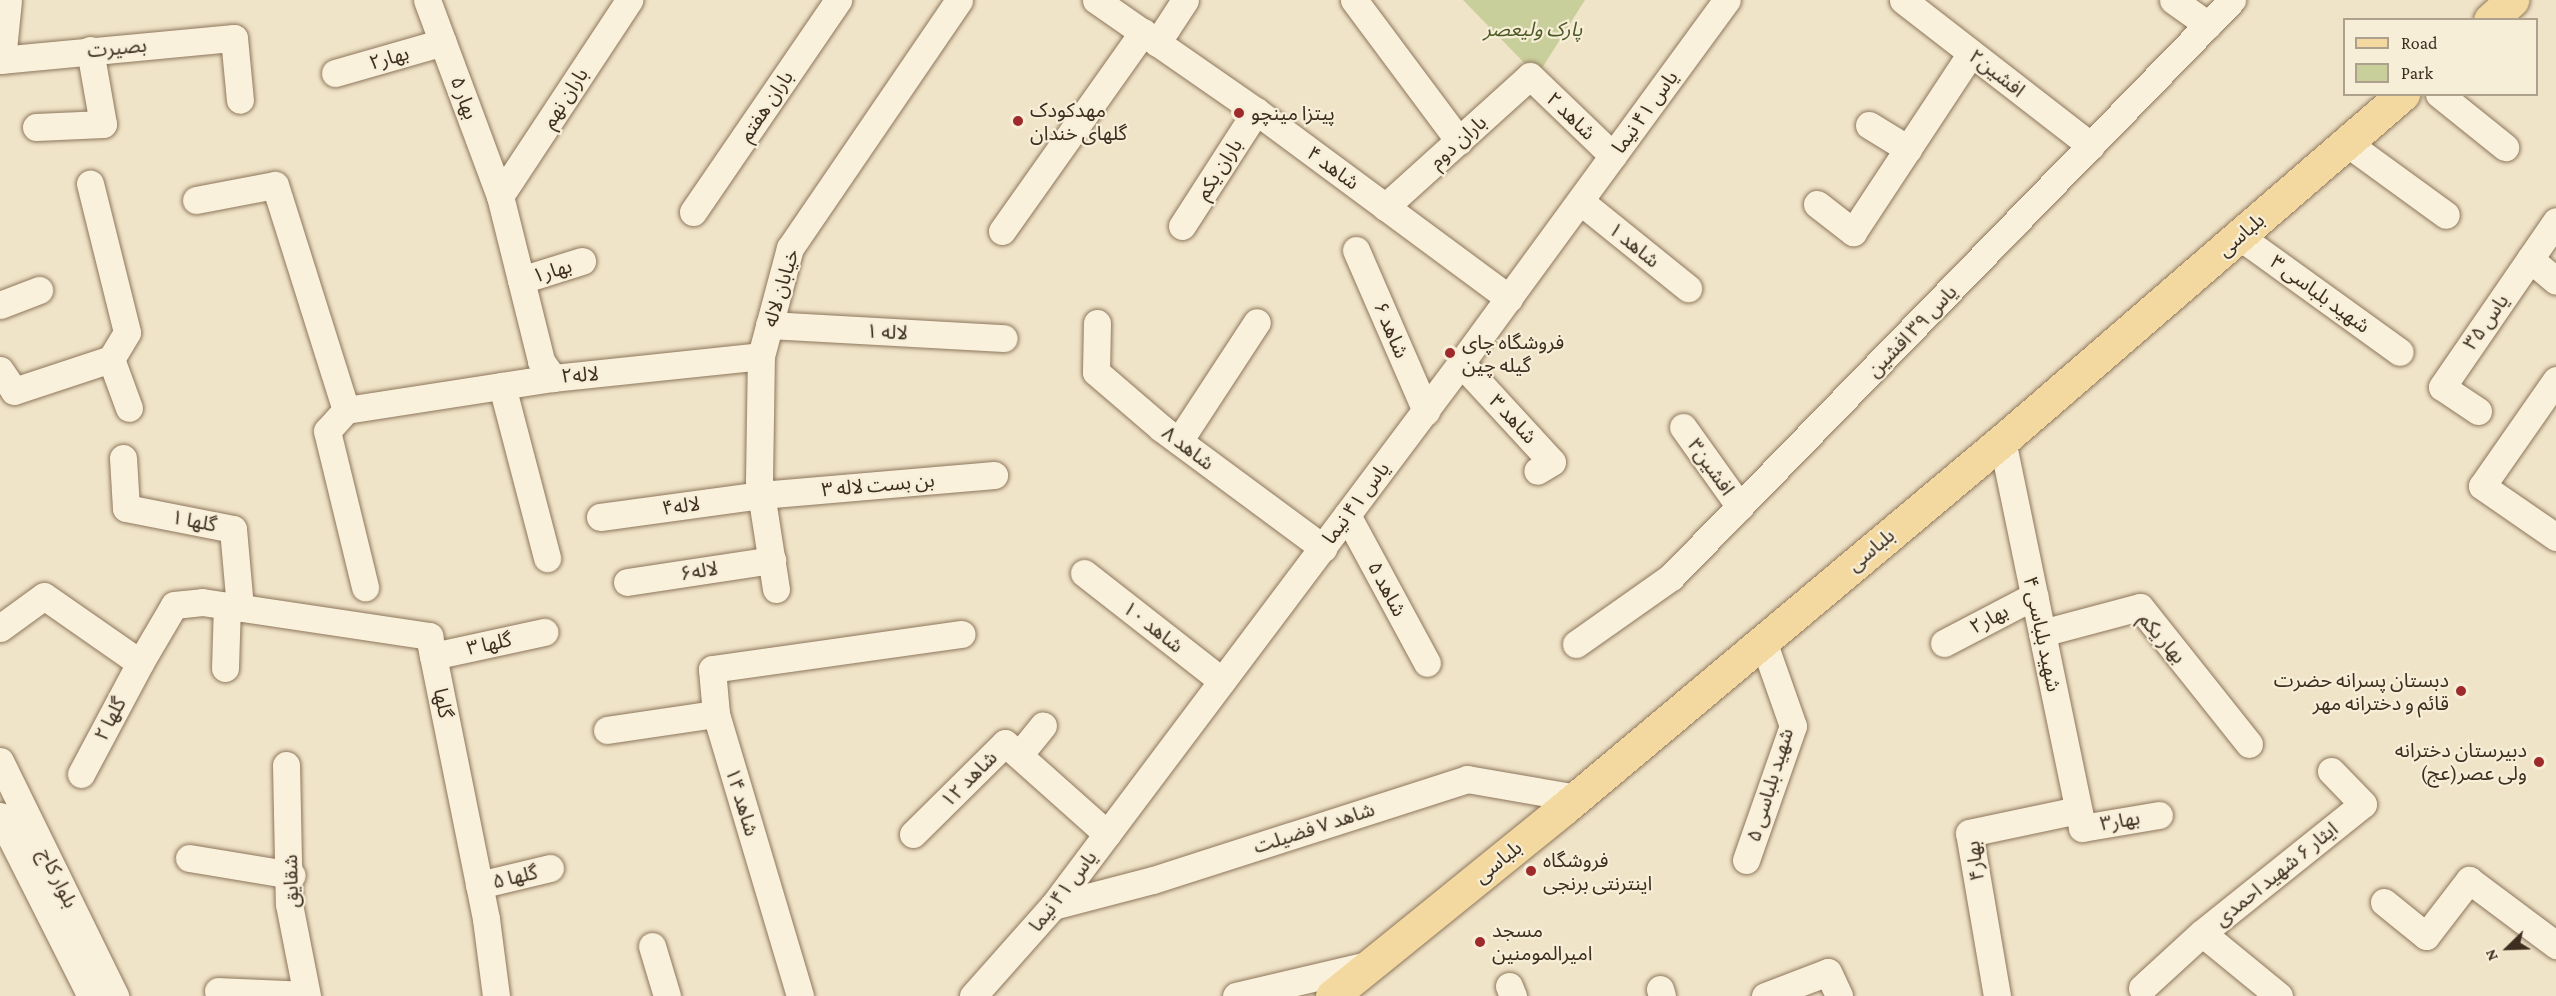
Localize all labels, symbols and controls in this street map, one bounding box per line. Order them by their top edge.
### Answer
park label: پارک ولیعصر [1484,17,1582,41]
legend [2343,18,2538,96]
street label: بصیرت [86,33,148,63]
text: Road [2401,33,2438,53]
street label: بهار۲ [366,41,412,75]
street label: افشین۲ [1964,44,2030,102]
street label: باران نهم [537,63,593,133]
text: Park [2401,63,2433,83]
street label: باران هفتم [734,66,798,146]
street label: یاس ۴۱ نیما [1607,66,1683,158]
street label: بهار ۵ [445,73,483,123]
street label: شاهد ۲ [1542,87,1600,145]
place label: مهدکودک گلهای خندان [1030,98,1127,145]
place label: پیتزا مینچو [1251,101,1335,125]
marker: پیتزا مینچو [1232,106,1246,120]
street label: باران دوم [1425,110,1491,174]
marker: مهدکودک گلهای خندان [1011,114,1025,128]
street label: باران یکم [1191,134,1247,204]
street label: شاهد ۴ [1302,141,1364,195]
street label: بلباسی [2213,208,2269,262]
street label: شاهد ۱ [1604,217,1664,273]
street label: خیابان لاله [758,246,804,330]
street label: شهید بلباسی ۳ [2265,250,2375,338]
street label: بهار۱ [529,254,575,288]
street label: یاس ۳۹ افشین [1862,280,1962,382]
street label: یاس ۳۵ [2458,289,2514,355]
street label: شاهد ۶ [1368,298,1414,362]
street label: لاله ۱ [866,319,908,345]
place label: فروشگاه چای گیله‌ چین [1462,330,1564,377]
marker: فروشگاه چای گیله‌ چین [1443,346,1457,360]
street label: لاله۲ [560,362,600,388]
street label: شاهد ۳ [1484,389,1542,449]
street label: شاهد ۸ [1157,421,1219,475]
street label: افشین۳ [1682,434,1740,500]
street label: یاس ۴۱ نیما [1317,457,1395,549]
street label: بن بست لاله ۳ [820,468,936,502]
street label: لاله۴ [661,491,701,521]
street label: گلها ۱ [169,505,219,537]
street label: بلباسی [1842,523,1900,577]
street label: لاله۶ [678,556,720,586]
street label: شاهد ۵ [1363,557,1411,621]
street label: شهید بلباسی ۴ [2018,574,2066,694]
street label: شاهد ۱۰ [1118,596,1188,658]
street label: بهار۲ [1966,599,2012,639]
street label: بهار یکم [2133,608,2191,668]
street label: گلها ۳ [464,628,514,660]
place label: دبستان پسرانه حضرت قائم و دخترانه مهر [2274,668,2449,715]
marker: دبستان پسرانه حضرت قائم و دخترانه مهر [2454,684,2468,698]
street label: گلها [428,686,458,720]
street label: گلها ۲ [89,693,131,745]
street label: شهید بلباسی ۵ [1741,725,1799,845]
place label: دبیرستان دخترانه ولی عصر(عج) [2395,738,2527,785]
street label: شاهد ۱۲ [936,746,1002,812]
marker: دبیرستان دخترانه ولی عصر(عج) [2532,755,2546,769]
street label: شاهد ۱۴ [720,765,764,839]
street label: شاهد ۷ فضیلت [1250,797,1378,859]
street label: بهار۳ [2098,806,2142,836]
street label: ایثار ۶ شهید احمدی [2209,817,2343,931]
street label: بلباسی [1469,836,1527,888]
street label: بهار۴ [1961,840,1989,882]
street label: بلوار کاج [33,844,83,912]
street label: یاس ۴۱ نیما [1024,846,1102,936]
place label: فروشگاه اینترنتی برنجی [1543,848,1652,895]
street label: شقایق [279,854,303,908]
street label: گلها ۵ [490,860,540,894]
marker: فروشگاه اینترنتی برنجی [1524,864,1538,878]
place label: مسجد امیرالمومنین [1492,918,1593,965]
north arrow [2478,918,2538,978]
marker: مسجد امیرالمومنین [1473,935,1487,949]
text: N [2481,947,2501,964]

